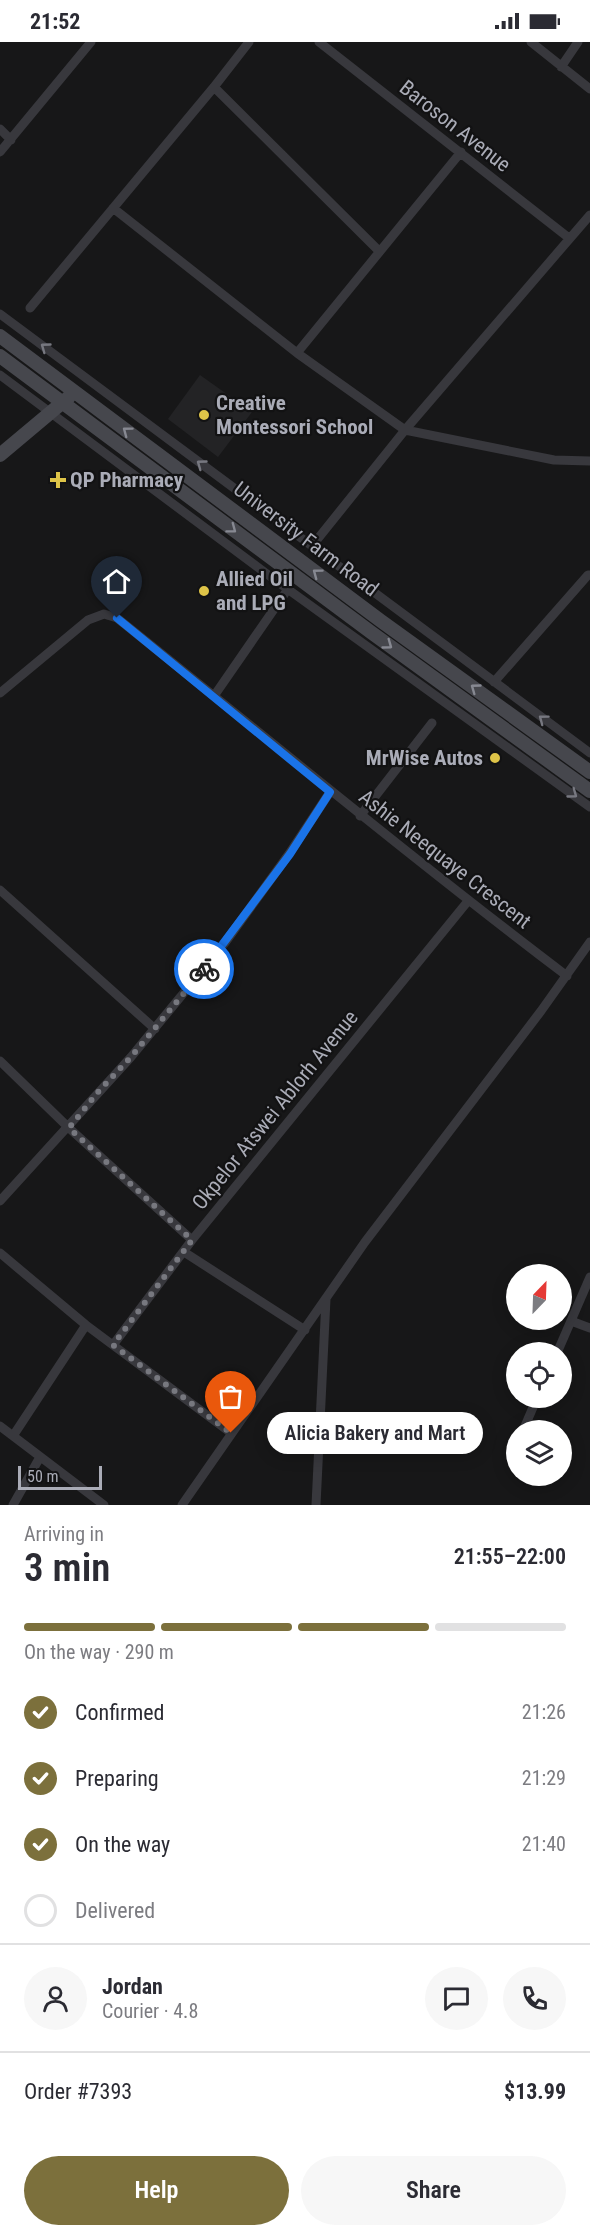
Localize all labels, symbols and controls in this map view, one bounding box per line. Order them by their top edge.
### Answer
text: 21:52 [30,9,81,34]
street label: Baroson Avenue [395,75,515,177]
one-way arrow [41,343,52,354]
place label: Creative Montessori School [216,391,373,439]
marker: Creative Montessori School [197,408,211,422]
one-way arrow [123,427,134,438]
one-way arrow [197,460,208,471]
place label: QP Pharmacy [70,468,184,492]
marker: QP Pharmacy [51,473,65,487]
street label: University Farm Road [229,477,383,601]
one-way arrow [225,522,236,533]
pin [91,556,142,618]
icon: home [100,565,133,598]
place label: Allied Oil and LPG [216,567,293,615]
one-way arrow [313,569,324,580]
marker: Allied Oil and LPG [197,584,211,598]
one-way arrow [382,638,393,649]
one-way arrow [470,684,481,695]
one-way arrow [538,715,549,726]
place label: MrWise Autos [366,746,483,770]
marker: MrWise Autos [488,751,502,765]
street label: Ashie Neequaye Crescent [354,784,536,934]
one-way arrow [566,787,577,798]
courier [174,939,234,999]
icon: bike [188,953,221,986]
street label: Okpelor Atswei Ablorh Avenue [187,1005,363,1214]
north arrow [506,1264,572,1330]
map controls [506,1264,572,1486]
button: locate [506,1342,572,1408]
pin [205,1371,256,1433]
icon: bag [214,1380,247,1413]
callout: Alicia Bakery and Mart [267,1412,483,1454]
button: layers [506,1420,572,1486]
text: Alicia Bakery and Mart [285,1421,465,1445]
scale bar [18,1463,102,1490]
text: 50 m [27,1467,59,1486]
text: Arriving in [24,1522,104,1546]
text: 21:55–22:00 [454,1544,566,1569]
text: 3 min [24,1545,110,1591]
text: On the way · 290 m [24,1640,174,1664]
icon: check [24,1696,57,1729]
text: Confirmed [75,1700,164,1725]
text: 21:26 [522,1700,566,1724]
icon: check [24,1762,57,1795]
text: Preparing [75,1766,159,1791]
text: 21:29 [522,1766,566,1790]
icon: check [24,1828,57,1861]
text: On the way [75,1832,170,1857]
text: 21:40 [522,1832,566,1856]
text: Delivered [75,1898,155,1923]
button: person [24,1967,87,2030]
button: chat [425,1967,488,2030]
button: phone [503,1967,566,2030]
text: Jordan [102,1974,163,1999]
text: Courier · 4.8 [102,1999,198,2023]
text: Order #7393 [24,2079,132,2104]
text: $13.99 [504,2079,566,2104]
button: Help [24,2156,289,2225]
button: Share [301,2156,566,2225]

